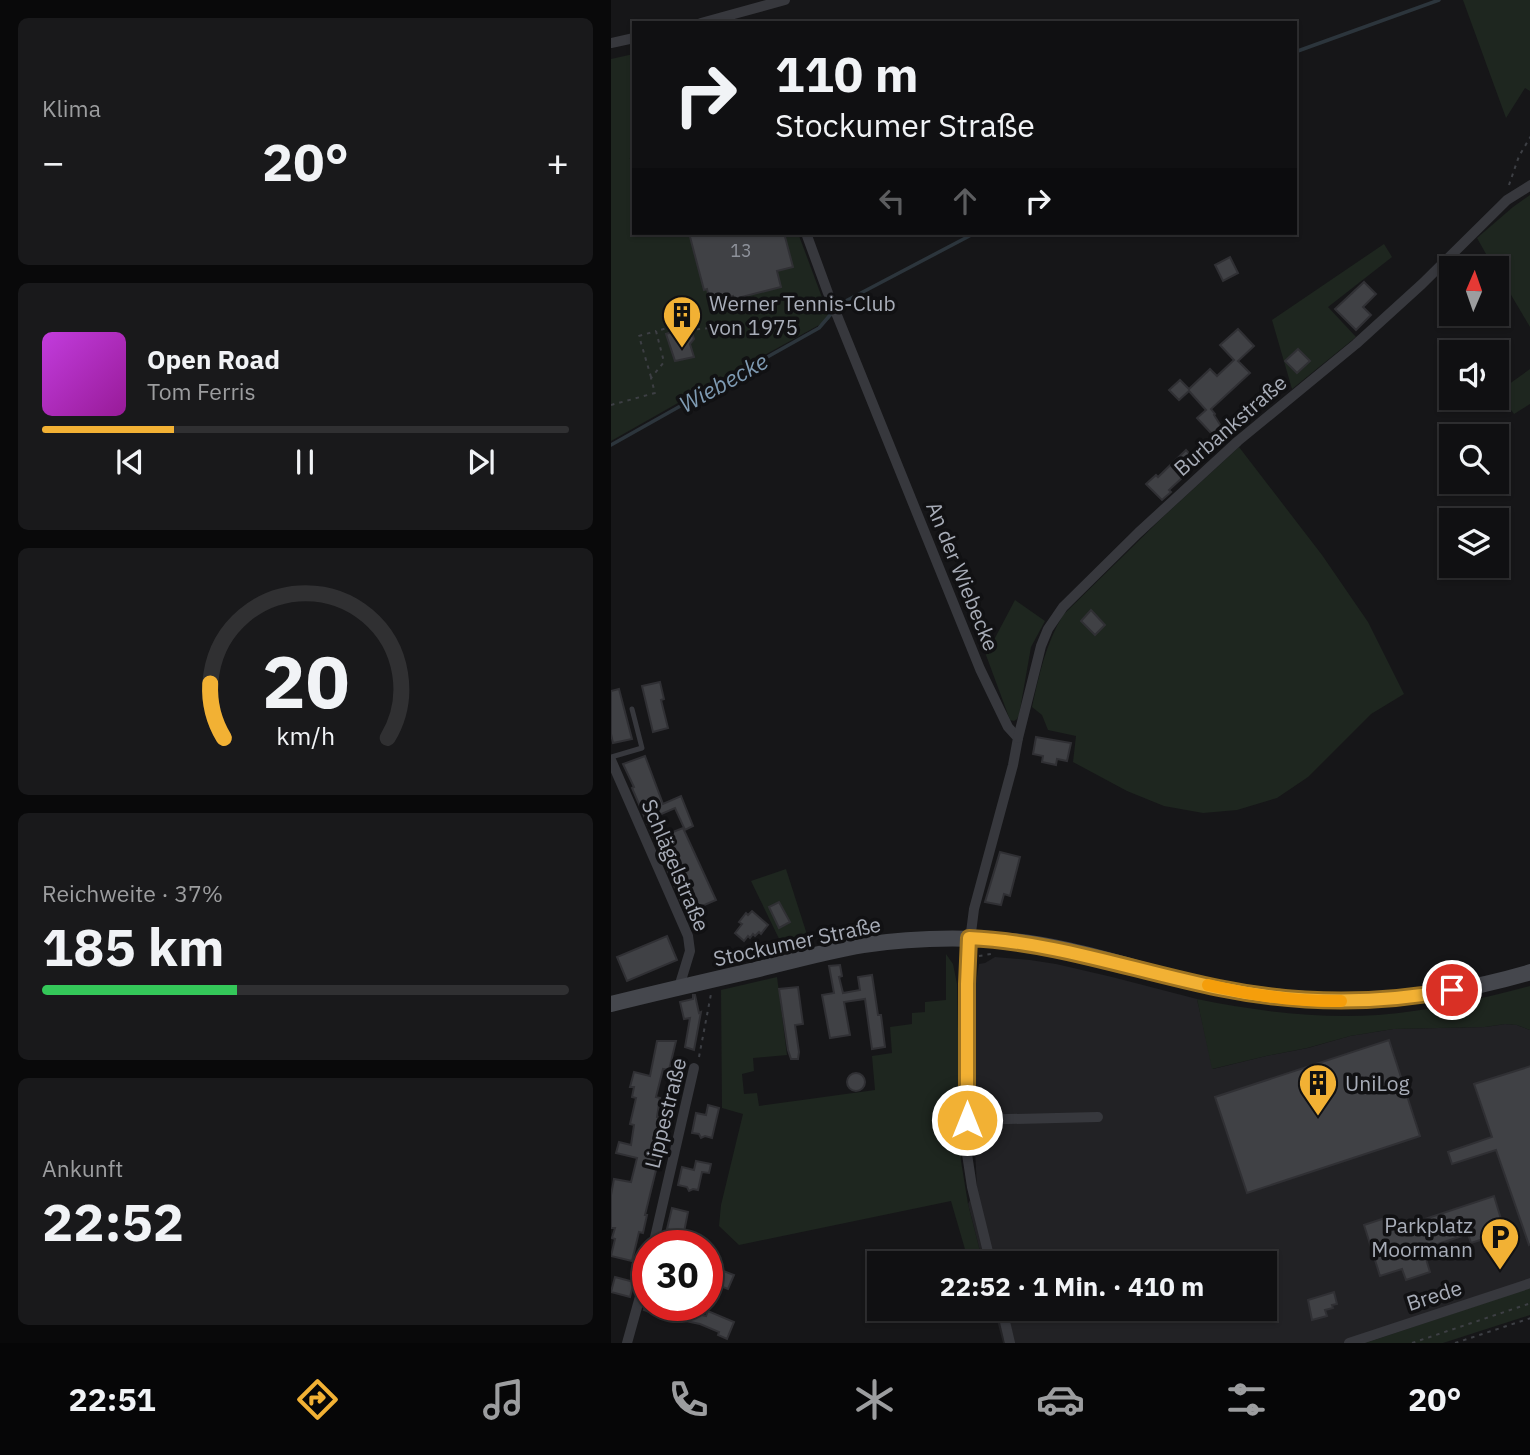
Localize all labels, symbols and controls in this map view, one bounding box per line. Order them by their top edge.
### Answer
text: 110 m [775,42,919,105]
icon: right [660,49,751,140]
text: Klima [42,93,101,123]
text: Stockumer Straße [775,104,1035,146]
text: 20° [262,128,349,195]
text: − [42,137,65,186]
text: + [546,137,569,186]
icon: left [873,182,911,220]
icon: ahead [946,182,984,220]
icon: right [1019,182,1057,220]
house number: 13 [730,239,752,262]
north arrow [1439,256,1509,326]
map controls [1439,256,1509,578]
place label: Werner Tennis-Club von 1975 [709,289,896,341]
building icon: Werner Tennis-Club von 1975 [661,294,703,349]
button: sound [1439,340,1509,410]
text: Open Road [147,342,280,376]
water label: Wiebecke [673,345,773,419]
street label: Burbankstraße [1168,368,1292,482]
text: Tom Ferris [147,376,256,406]
button: search [1439,424,1509,494]
icon: previous [111,443,149,481]
icon: pause [286,443,324,481]
icon: next [462,443,500,481]
street label: An der Wiebecke [920,497,1006,655]
button: layers [1439,508,1509,578]
text: 20 [262,633,349,728]
text: km/h [276,718,335,751]
street label: Schlägelstraße [636,795,716,935]
text: Reichweite · 37% [42,878,223,908]
street label: Stockumer Straße [711,910,883,972]
text: 185 km [42,913,224,980]
pin [1422,960,1482,1020]
icon: arrive [1433,971,1471,1009]
street label: Lippestraße [638,1055,692,1171]
building icon: UniLog [1297,1062,1339,1117]
place label: UniLog [1345,1069,1410,1097]
position arrow [930,1083,1004,1157]
text: Ankunft [42,1153,123,1183]
text: 22:52 [42,1188,184,1255]
place label: Parkplatz Moormann [1371,1211,1473,1263]
parking icon: Parkplatz Moormann [1479,1216,1521,1271]
speed limit sign: 30 [632,1230,723,1321]
text: 22:52 · 1 Min. · 410 m [940,1269,1204,1303]
street label: Brede [1403,1273,1465,1317]
icon: directions [293,1375,342,1424]
icon: music [479,1375,528,1424]
icon: phone [664,1375,713,1424]
icon: climate [850,1375,899,1424]
icon: car [1036,1375,1085,1424]
icon: filters [1222,1375,1271,1424]
text: 22:51 [68,1378,156,1420]
text: 20° [1408,1378,1462,1420]

